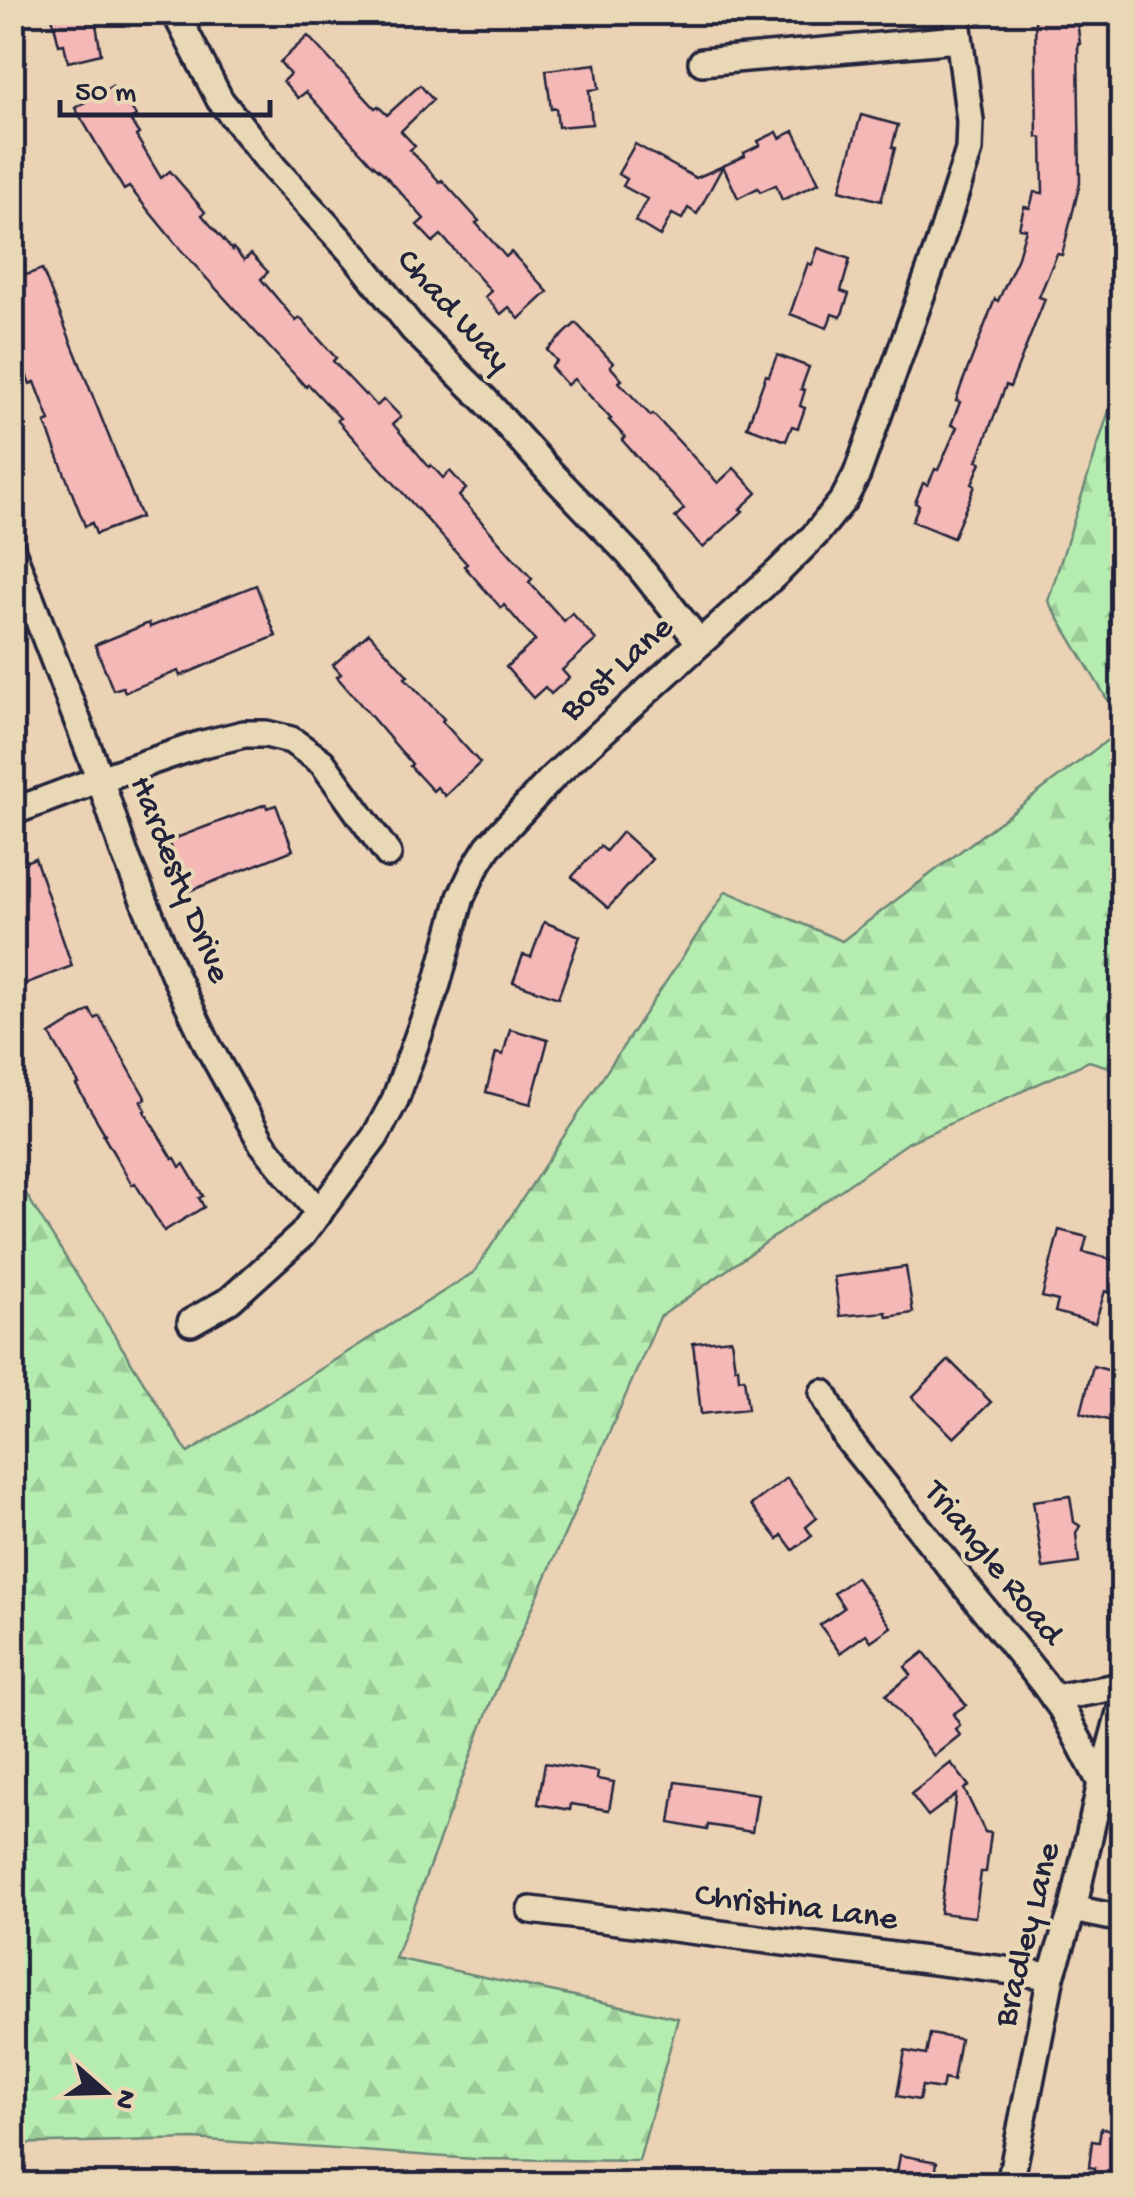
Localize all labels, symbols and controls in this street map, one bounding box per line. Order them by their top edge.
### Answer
scale bar [60,55,270,117]
text: 50 m [75,77,136,112]
street label: Chad Way [386,242,518,382]
street label: Bost Lane [552,608,684,732]
street label: Hardesty Drive [118,771,238,990]
street label: Triangle Road [912,1472,1072,1657]
street label: Bradley Lane [986,1838,1072,2032]
street label: Christina Lane [692,1876,901,1942]
north arrow [55,2042,155,2142]
text: N [106,2085,143,2113]

